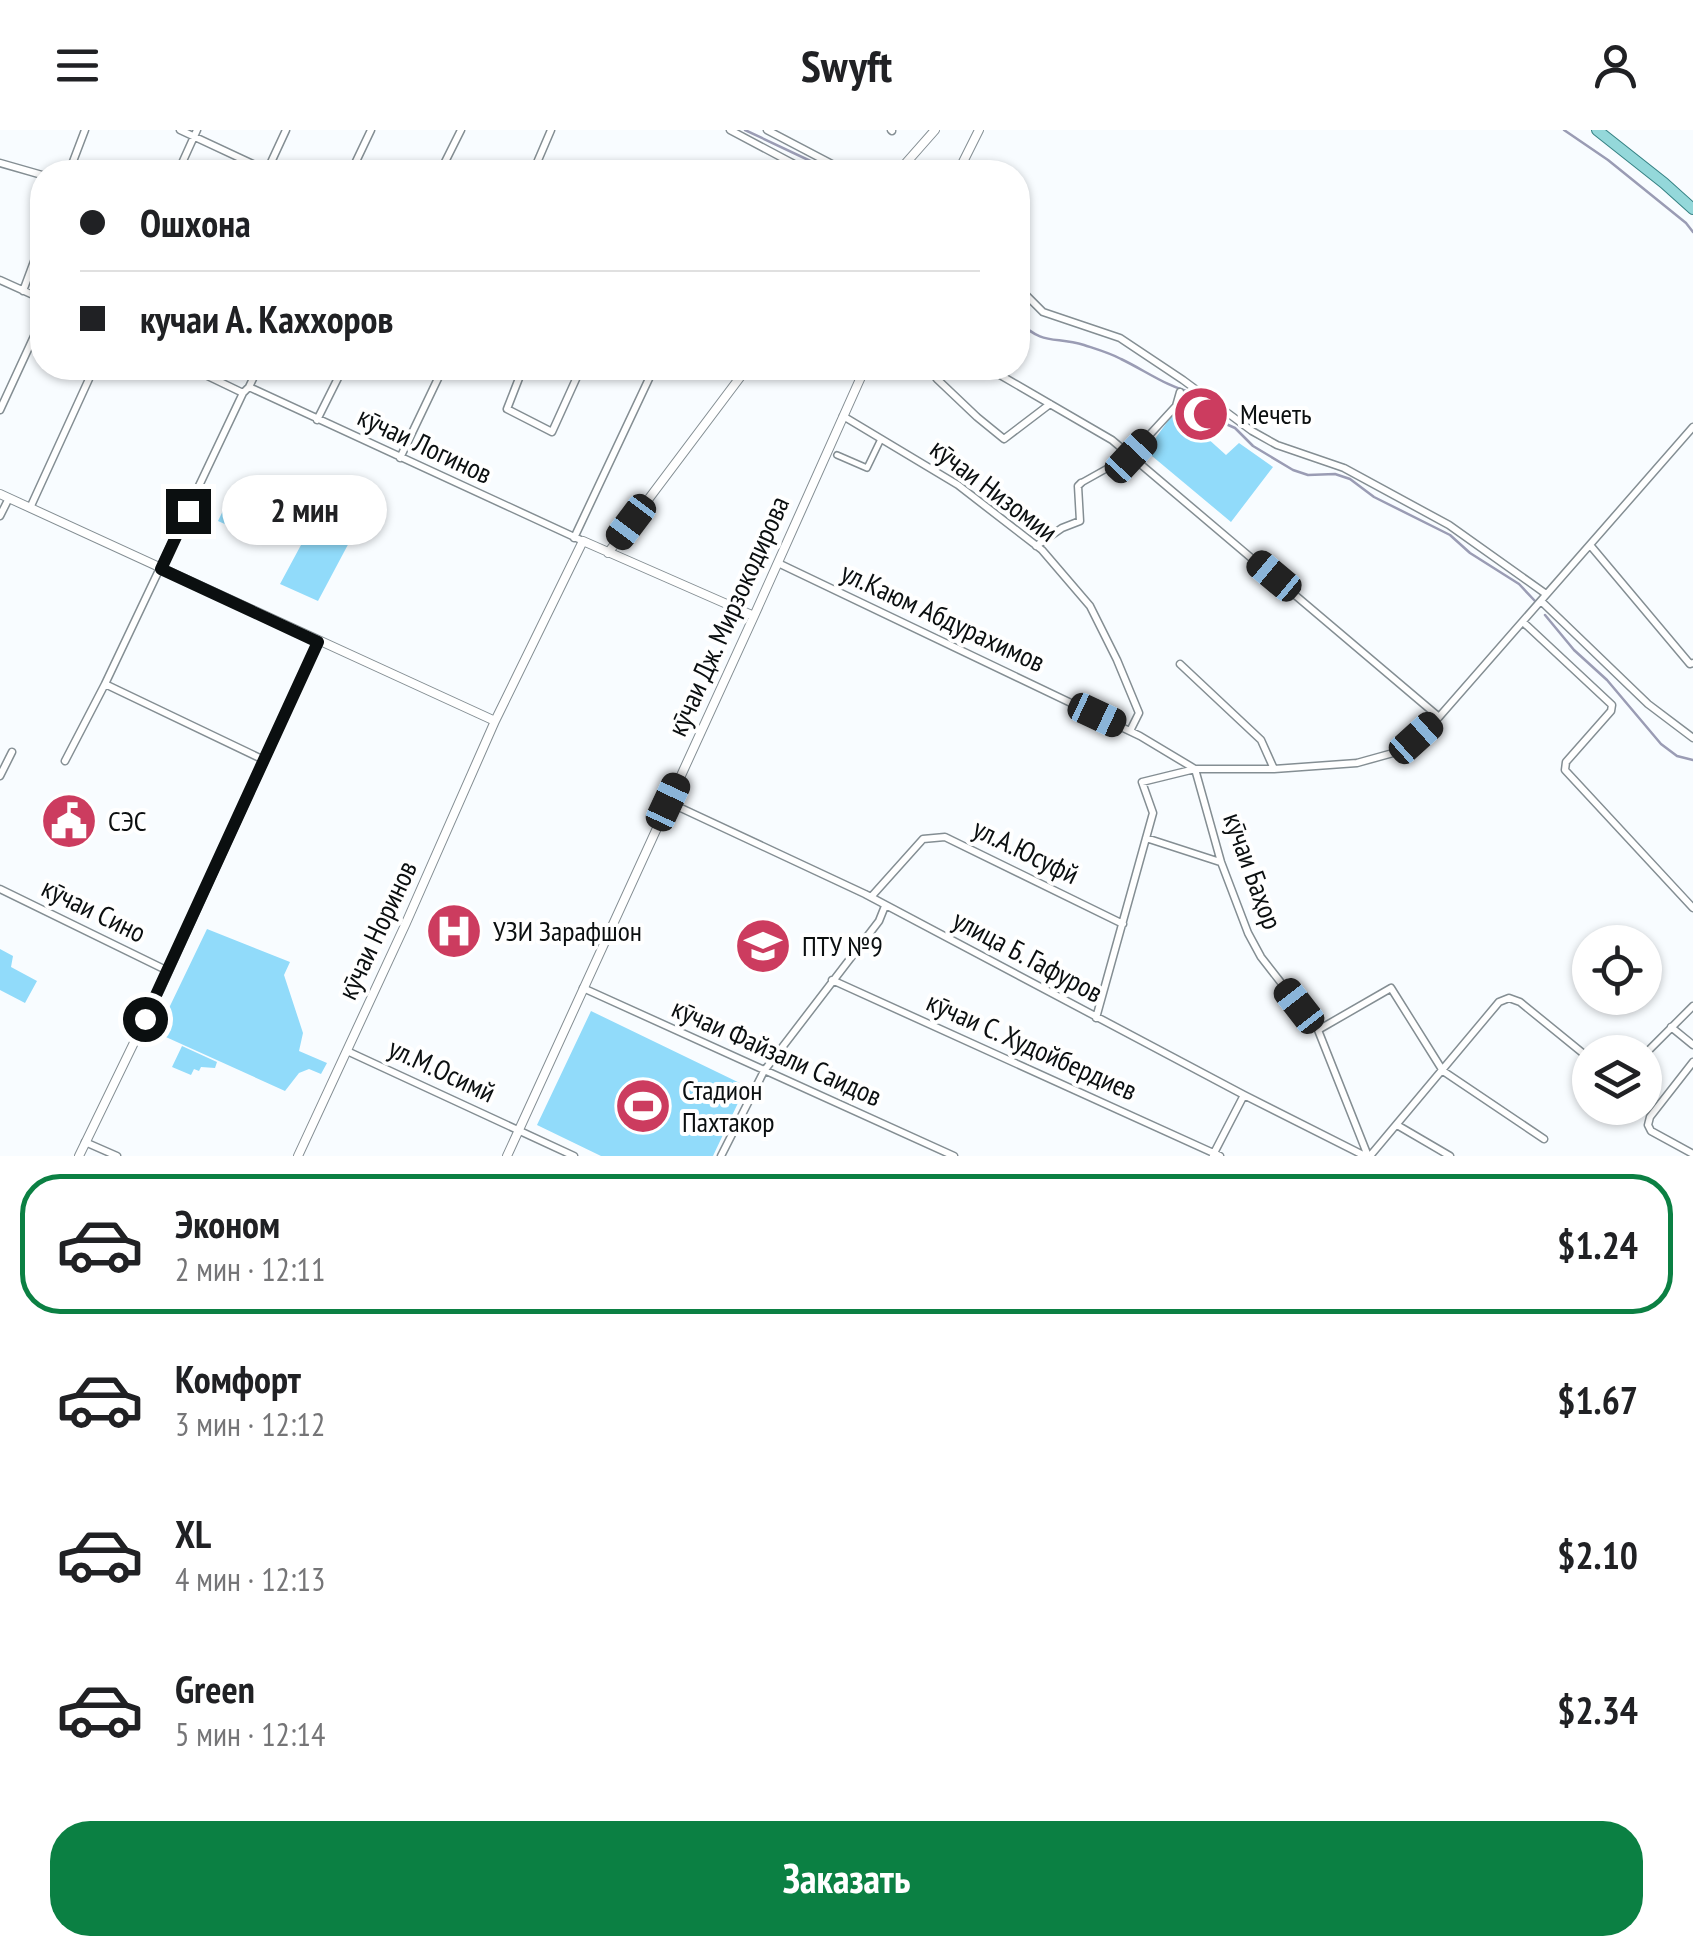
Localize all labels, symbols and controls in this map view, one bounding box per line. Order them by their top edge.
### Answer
text: Swyft [801,36,892,94]
icon: menu [50,38,105,93]
icon: person [1588,38,1643,93]
text: Ошхона [140,198,251,247]
text: кучаи А. Каххоров [140,294,393,343]
mosque icon: Мечеть [1171,384,1231,444]
place label: Мечеть [1240,395,1312,432]
street label: кӯчаи Логинов [352,397,498,492]
car [1100,424,1162,488]
street label: кӯчаи Низомии [923,430,1065,550]
callout: 2 мин [223,476,388,546]
route end [166,489,211,534]
text: 2 мин [270,489,339,531]
car [601,489,661,555]
street label: кӯчаи Дж. Мирзокодирова [658,490,797,742]
car [1241,545,1307,607]
street label: ул.Каюм Абдурахимов [835,553,1051,680]
car [1063,689,1131,741]
car [1384,707,1448,769]
car [642,768,694,836]
public building icon: СЭС [39,791,99,851]
place label: СЭС [108,802,147,839]
street label: кӯчаи Баҳор [1215,807,1292,934]
street label: ул.А.Юсуфй [967,809,1085,892]
street label: кӯчаи Норинов [328,854,425,1005]
street label: кӯчаи Сино [36,869,152,951]
hospital icon: УЗИ Зарафшон [424,901,484,961]
street label: улица Б. Гафуров [947,901,1110,1011]
place label: УЗИ Зарафшон [493,912,642,949]
school or university icon: ПТУ №9 [733,916,793,976]
map controls [1572,925,1662,1125]
button: locate [1572,925,1662,1015]
place label: ПТУ №9 [802,927,883,964]
car [1269,973,1329,1039]
street label: кӯчаи С. Худойбердиев [921,983,1143,1108]
street label: кӯчаи Файзали Саидов [667,989,888,1114]
route start [123,997,168,1042]
street label: ул.М.Осимй [383,1029,502,1110]
button: layers [1572,1035,1662,1125]
place label: Стадион Пахтакор [682,1071,775,1140]
sports icon: Стадион Пахтакор [613,1076,673,1136]
icon: car [55,1199,145,1289]
text: Эконом [175,1199,280,1248]
text: $1.24 [1557,1220,1638,1269]
text: 2 мин · 12:11 [175,1248,325,1290]
icon: car [55,1354,145,1444]
text: Комфорт [175,1354,301,1403]
text: $1.67 [1557,1375,1638,1424]
text: 3 мин · 12:12 [175,1403,325,1445]
icon: car [55,1509,145,1599]
text: XL [175,1509,211,1558]
text: $2.10 [1557,1530,1638,1579]
text: 4 мин · 12:13 [175,1558,325,1600]
icon: car [55,1664,145,1754]
text: Green [175,1664,255,1713]
text: $2.34 [1557,1685,1638,1734]
text: 5 мин · 12:14 [175,1713,325,1755]
button: Заказать [50,1821,1643,1936]

